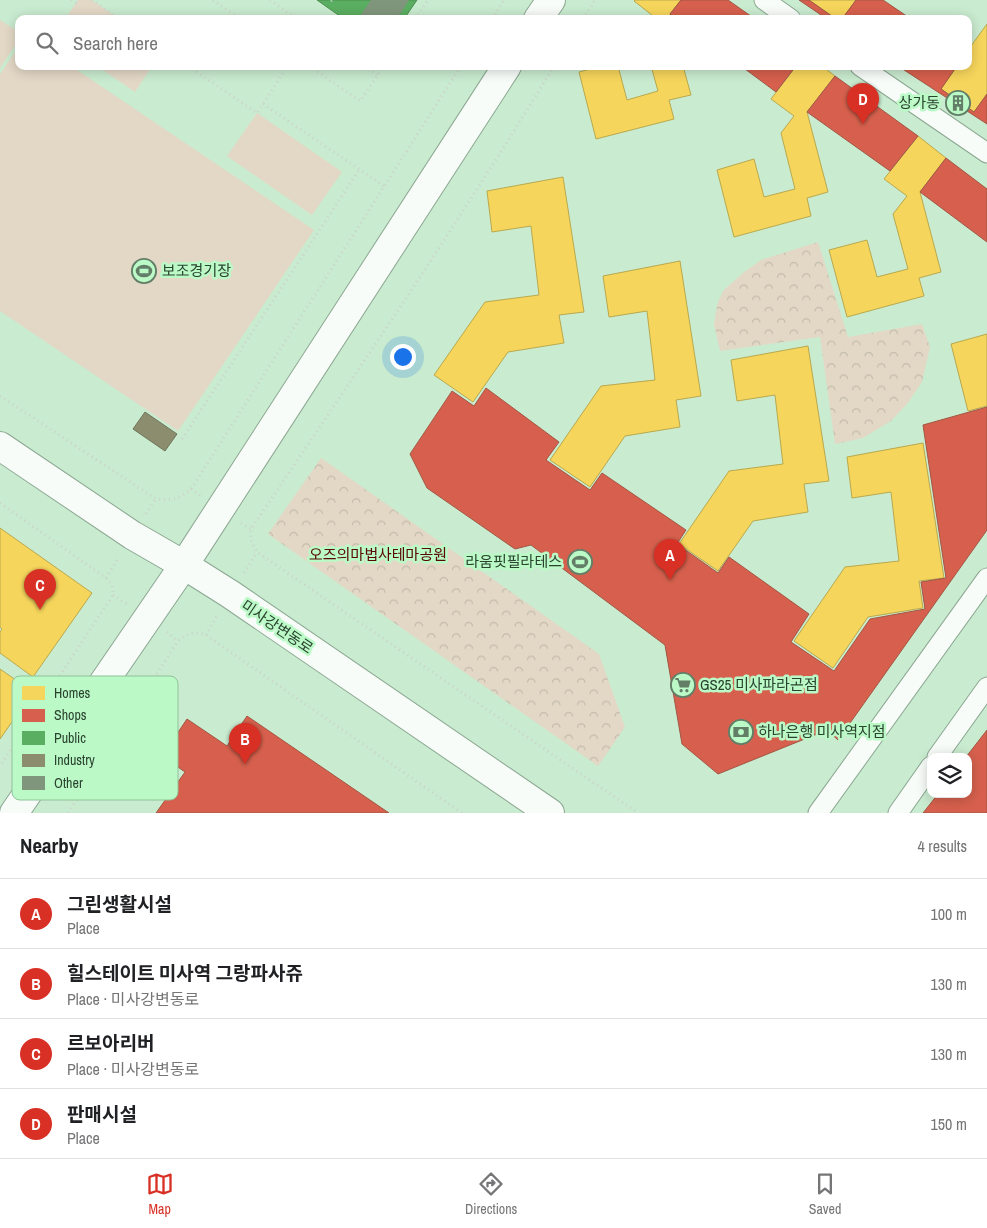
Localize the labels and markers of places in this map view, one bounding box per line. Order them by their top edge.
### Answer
pin: D [847,83,879,124]
building icon: 상가동 [945,90,971,116]
place label: 상가동 [899,92,940,113]
sports icon: 보조경기장 [131,258,157,284]
place label: 보조경기장 [162,260,231,281]
pin: A [654,539,686,580]
sports icon: 라움핏필라테스 [567,549,593,575]
place label: 라움핏필라테스 [465,551,562,572]
pin: C [24,569,56,610]
supermarket icon: GS25 미사파라곤점 [670,672,696,698]
place label: GS25 미사파라곤점 [700,674,818,695]
bank icon: 하나은행 미사역지점 [728,719,754,745]
place label: 하나은행 미사역지점 [758,721,886,742]
pin: B [229,723,261,764]

